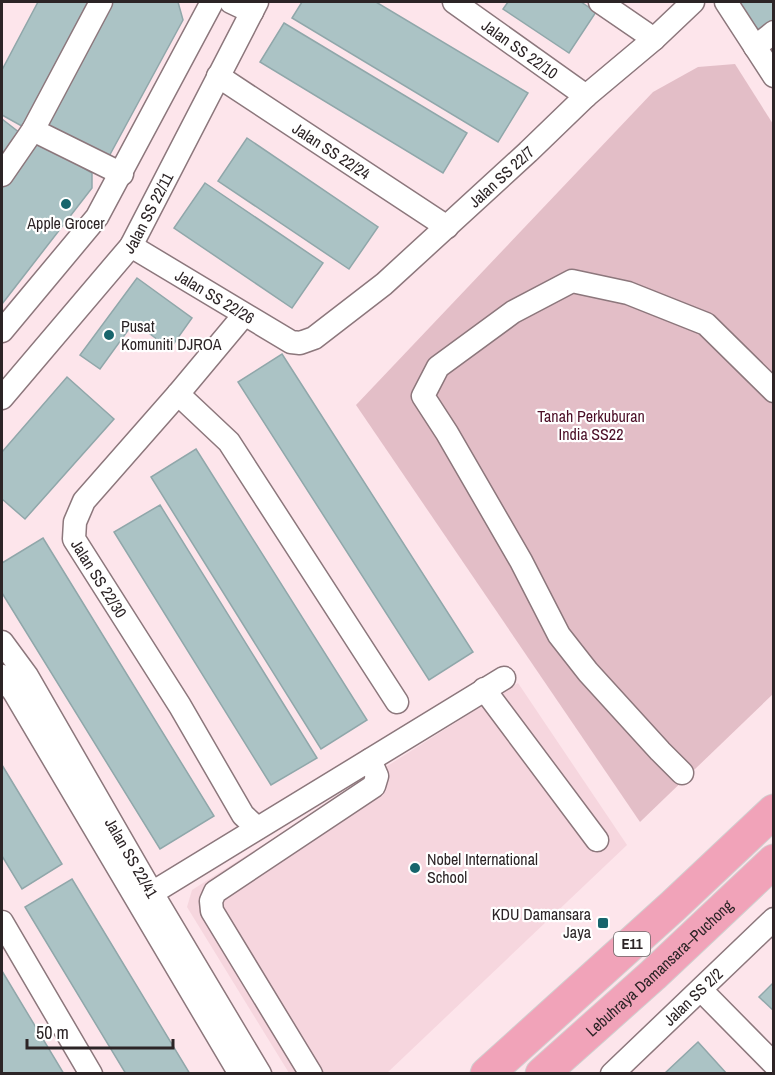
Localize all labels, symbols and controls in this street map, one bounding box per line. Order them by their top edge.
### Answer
street label: Jalan SS 22/10 [477,14,563,84]
street label: Jalan SS 22/24 [288,117,375,185]
street label: Jalan SS 22/7 [464,141,539,212]
street label: Jalan SS 22/11 [118,168,179,258]
marker: Apple Grocer [59,197,73,211]
place label: Apple Grocer [26,212,105,234]
street label: Jalan SS 22/26 [171,264,259,329]
place label: Pusat Komuniti DJROA [121,315,222,355]
marker: Pusat Komuniti DJROA [102,328,116,342]
park label: Tanah Perkuburan India SS22 [537,405,645,445]
street label: Jalan SS 22/30 [66,535,132,622]
street label: Jalan SS 22/41 [100,814,164,903]
place label: Nobel International School [427,848,538,888]
marker: Nobel International School [408,861,422,875]
street label: Lebuhraya Damansara–Puchong [581,894,738,1041]
place label: KDU Damansara Jaya [492,903,592,943]
marker: KDU Damansara Jaya [596,916,610,930]
road number: E11 [614,932,650,956]
street label: Jalan SS 2/2 [658,963,727,1030]
scale bar [27,1012,172,1050]
text: 50 m [36,1020,69,1045]

